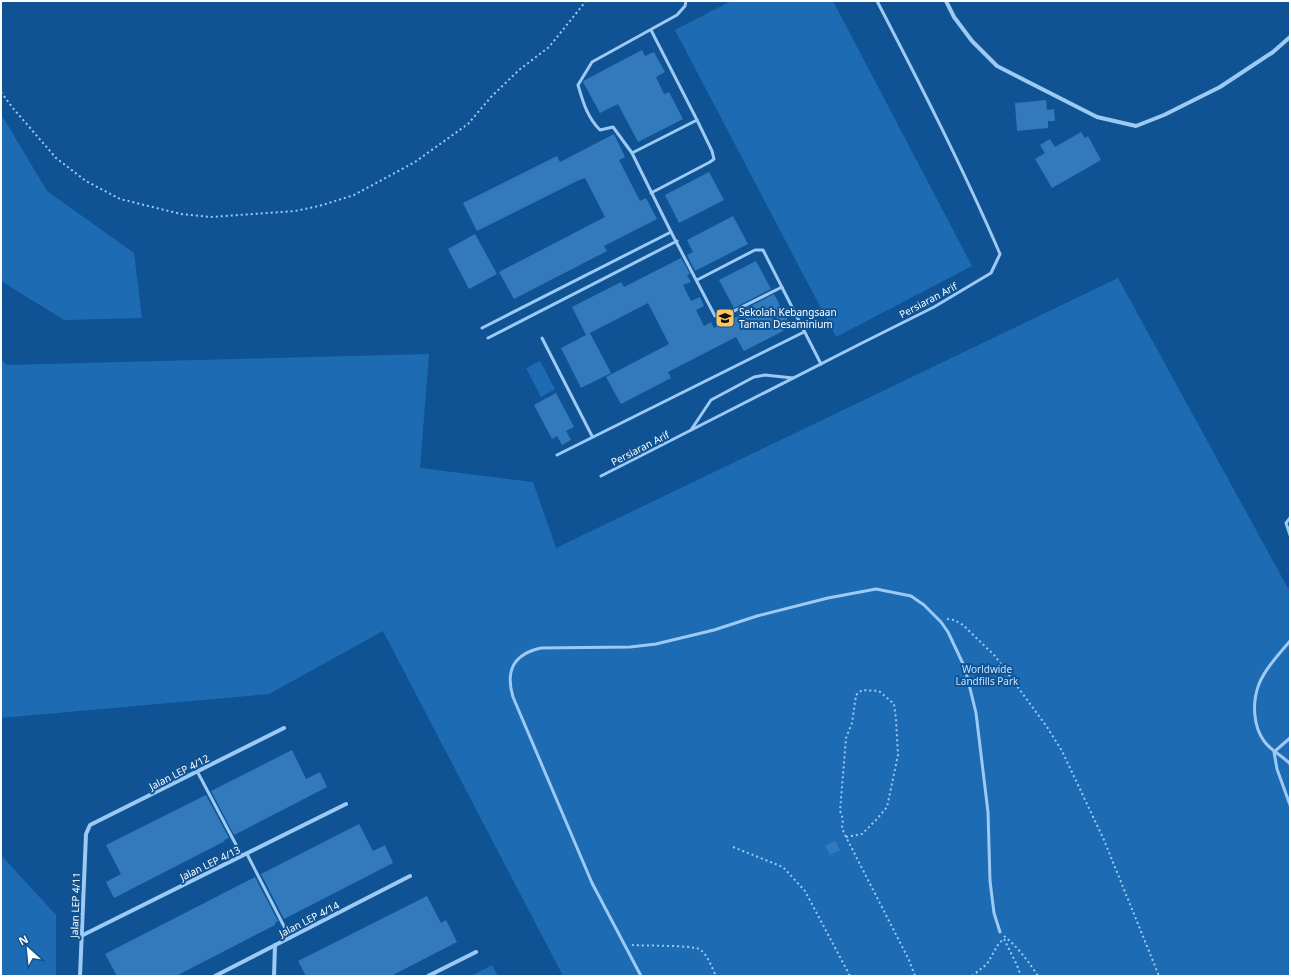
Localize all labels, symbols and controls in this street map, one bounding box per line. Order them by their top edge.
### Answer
street label: Persiaran Arif [897,279,960,321]
place label: Sekolah Kebangsaan Taman Desaminium [739,305,837,331]
school or university icon: Sekolah Kebangsaan Taman Desaminium [714,307,736,329]
street label: Persiaran Arif [608,427,672,469]
park label: Worldwide Landfills Park [956,662,1019,688]
street label: Jalan LEP 4/12 [146,751,212,794]
street label: Jalan LEP 4/13 [177,842,243,884]
street label: Jalan LEP 4/11 [67,872,83,939]
street label: Jalan LEP 4/14 [276,898,342,941]
north arrow [8,929,48,969]
text: N [16,931,31,948]

